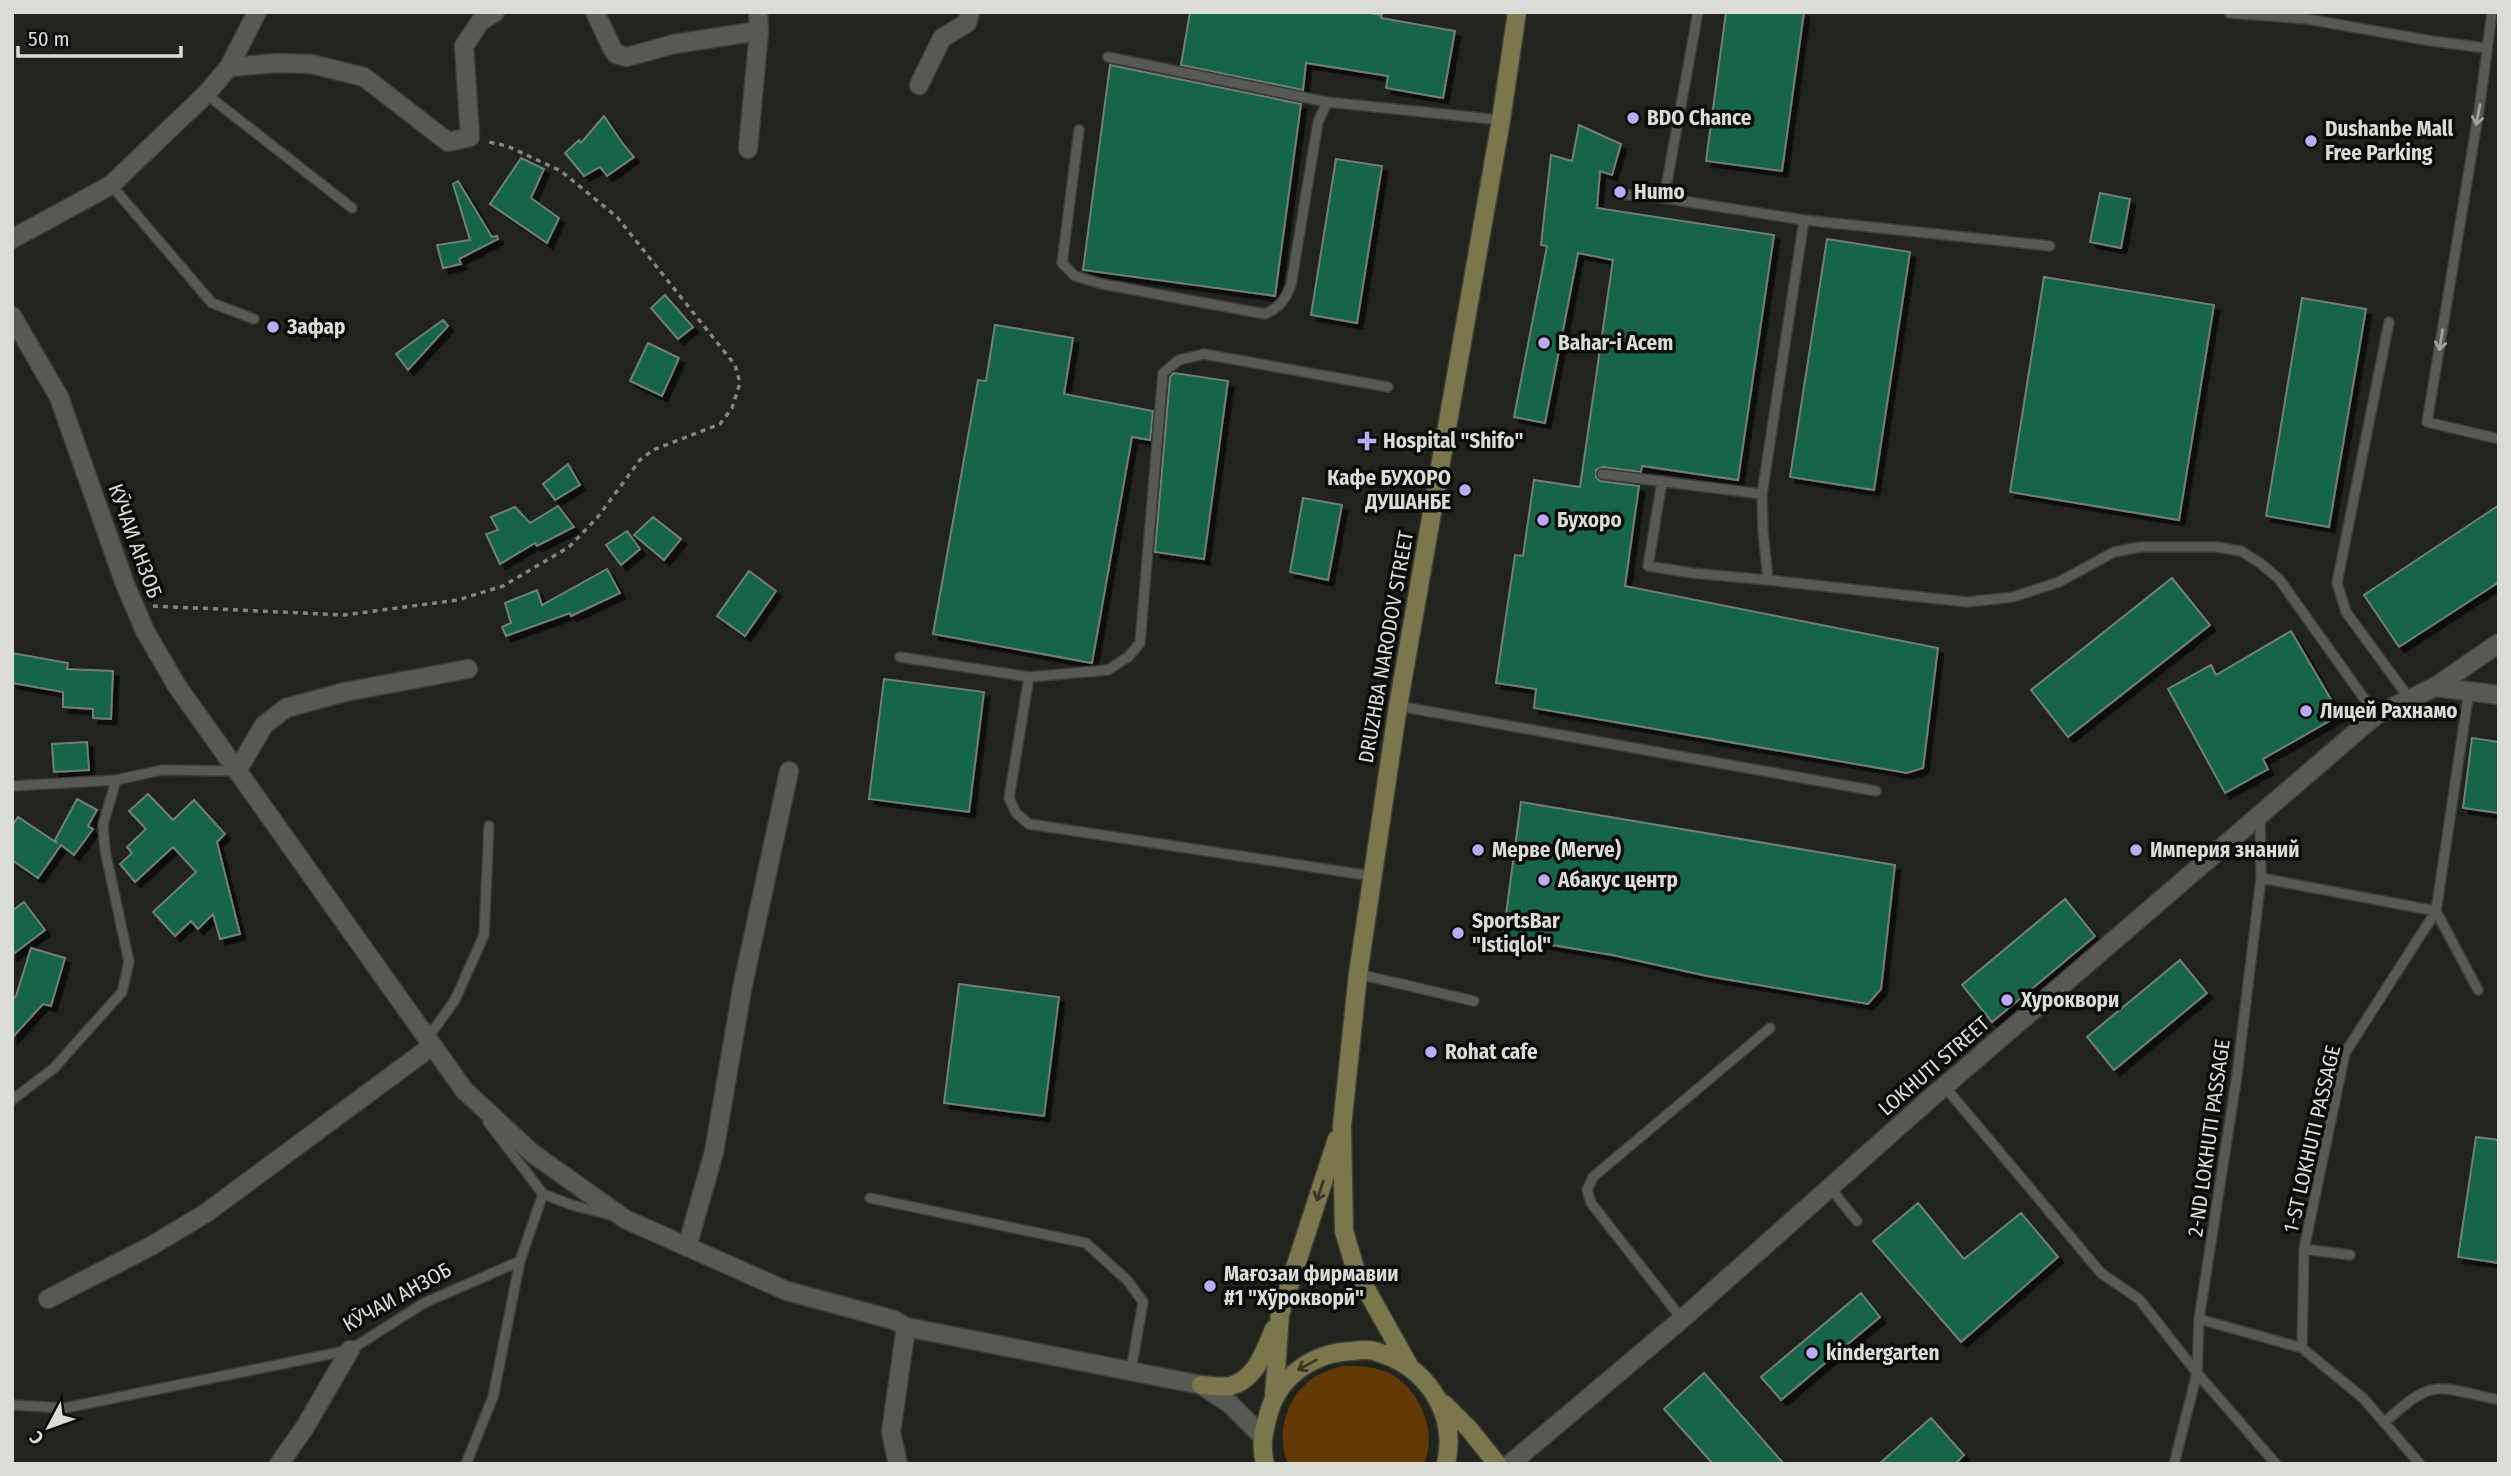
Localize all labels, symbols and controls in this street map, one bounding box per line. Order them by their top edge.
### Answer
scale bar [18,14,180,58]
text: 50 m [28,26,70,52]
one-way arrow [2470,103,2484,126]
place label: BDO Chance [1647,105,1752,131]
marker: BDO Chance [1625,110,1641,126]
place label: Dushanbe Mall Free Parking [2325,116,2454,166]
marker: Dushanbe Mall Free Parking [2303,133,2319,149]
place label: Humo [1634,179,1685,205]
marker: Humo [1612,184,1628,200]
place label: Зафар [286,314,345,340]
marker: Зафар [265,319,281,335]
one-way arrow [2434,328,2447,351]
place label: Bahar-i Acem [1558,330,1673,356]
marker: Bahar-i Acem [1536,335,1552,351]
place label: Hospital "Shifo" [1383,428,1523,454]
marker: Hospital "Shifo" [1357,431,1377,451]
place label: Кафе БУХОРО ДУШАНБЕ [1327,465,1451,515]
street label: КӮЧАИ АНЗОБ [102,480,168,602]
marker: Кафе БУХОРО ДУШАНБЕ [1457,482,1473,498]
place label: Бухоро [1557,507,1622,533]
marker: Бухоро [1535,512,1551,528]
street label: DRUZHBA NARODOV STREET [1353,529,1419,765]
place label: Лицей Рахнамо [2320,698,2458,724]
marker: Лицей Рахнамо [2298,703,2314,719]
place label: Мерве (Merve) [1492,837,1621,863]
place label: Империя знаний [2150,837,2300,863]
marker: Мерве (Merve) [1470,842,1486,858]
marker: Империя знаний [2128,842,2144,858]
place label: Абакус центр [1557,867,1678,893]
marker: Абакус центр [1536,872,1552,888]
place label: SportsBar "Istiqlol" [1472,908,1560,958]
marker: SportsBar "Istiqlol" [1450,925,1466,941]
place label: Хуроквори [2020,987,2119,1013]
marker: Хуроквори [1999,992,2015,1008]
street label: LOKHUTI STREET [1873,1011,1995,1121]
street label: 2-ND LOKHUTI PASSAGE [2182,1038,2236,1238]
place label: Rohat cafe [1445,1039,1538,1065]
street label: 1-ST LOKHUTI PASSAGE [2278,1043,2346,1235]
marker: Rohat cafe [1423,1044,1439,1060]
one-way arrow [1313,1180,1326,1202]
street label: КӮЧАИ АНЗОБ [338,1257,456,1337]
place label: Мағозаи фирмавии #1 "Хӯрокворӣ" [1224,1261,1399,1311]
marker: Мағозаи фирмавии #1 "Хӯрокворӣ" [1202,1278,1218,1294]
place label: kindergarten [1826,1340,1939,1366]
marker: kindergarten [1804,1345,1820,1361]
one-way arrow [1297,1358,1318,1372]
north arrow [14,1392,84,1462]
text: С [25,1426,48,1449]

